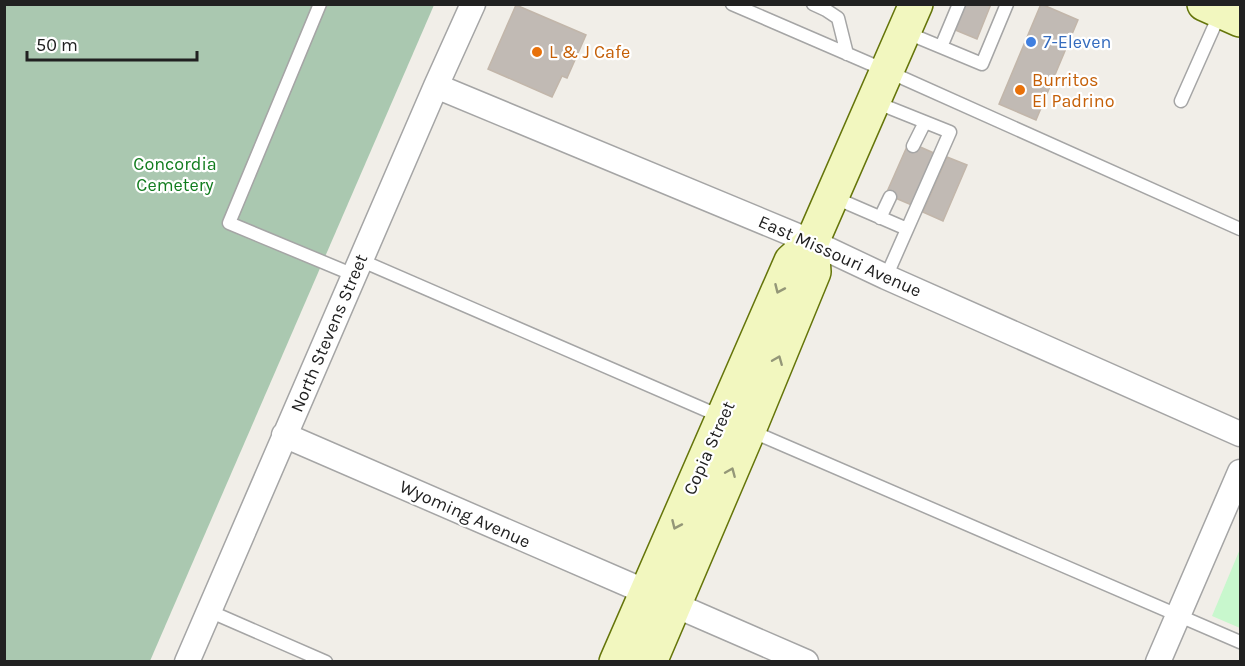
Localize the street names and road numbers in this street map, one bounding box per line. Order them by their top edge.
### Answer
street label: East Missouri Avenue [755,210,925,302]
street label: North Stevens Street [286,250,372,415]
street label: Copia Street [679,397,740,498]
street label: Wyoming Avenue [396,475,534,553]

